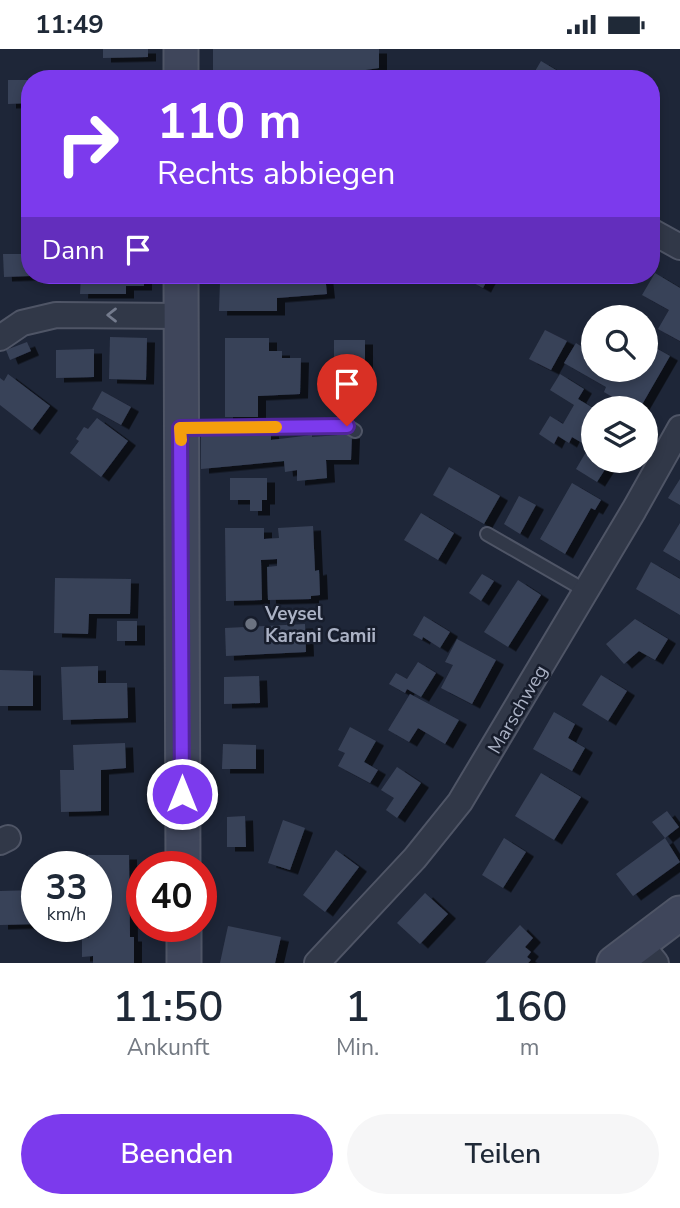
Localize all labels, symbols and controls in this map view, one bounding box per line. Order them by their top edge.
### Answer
text: 11:49 [35,7,104,42]
text: 110 m [157,88,301,155]
icon: right [42,98,133,189]
text: Rechts abbiegen [157,152,396,195]
icon: arrive [119,231,157,269]
text: Dann [42,233,105,268]
map controls [581,305,658,473]
button: search [581,305,658,382]
one-way arrow [107,307,117,323]
pin [317,354,377,426]
icon: arrive [328,365,366,403]
button: layers [581,396,658,473]
place label: Veysel Karani Camii [264,601,376,649]
marker: Veysel Karani Camii [243,616,259,632]
street label: Marschweg [482,660,554,759]
position arrow [145,757,219,831]
speed limit sign: 40 [126,851,217,942]
text: 33 [45,864,88,911]
text: km/h [47,902,86,926]
text: 11:50 [113,979,223,1036]
text: 1 [345,979,370,1036]
text: 160 [492,979,567,1036]
text: Ankunft [127,1032,209,1063]
text: Min. [336,1032,379,1063]
text: m [520,1032,539,1063]
button: Beenden [21,1114,333,1194]
button: Teilen [347,1114,659,1194]

